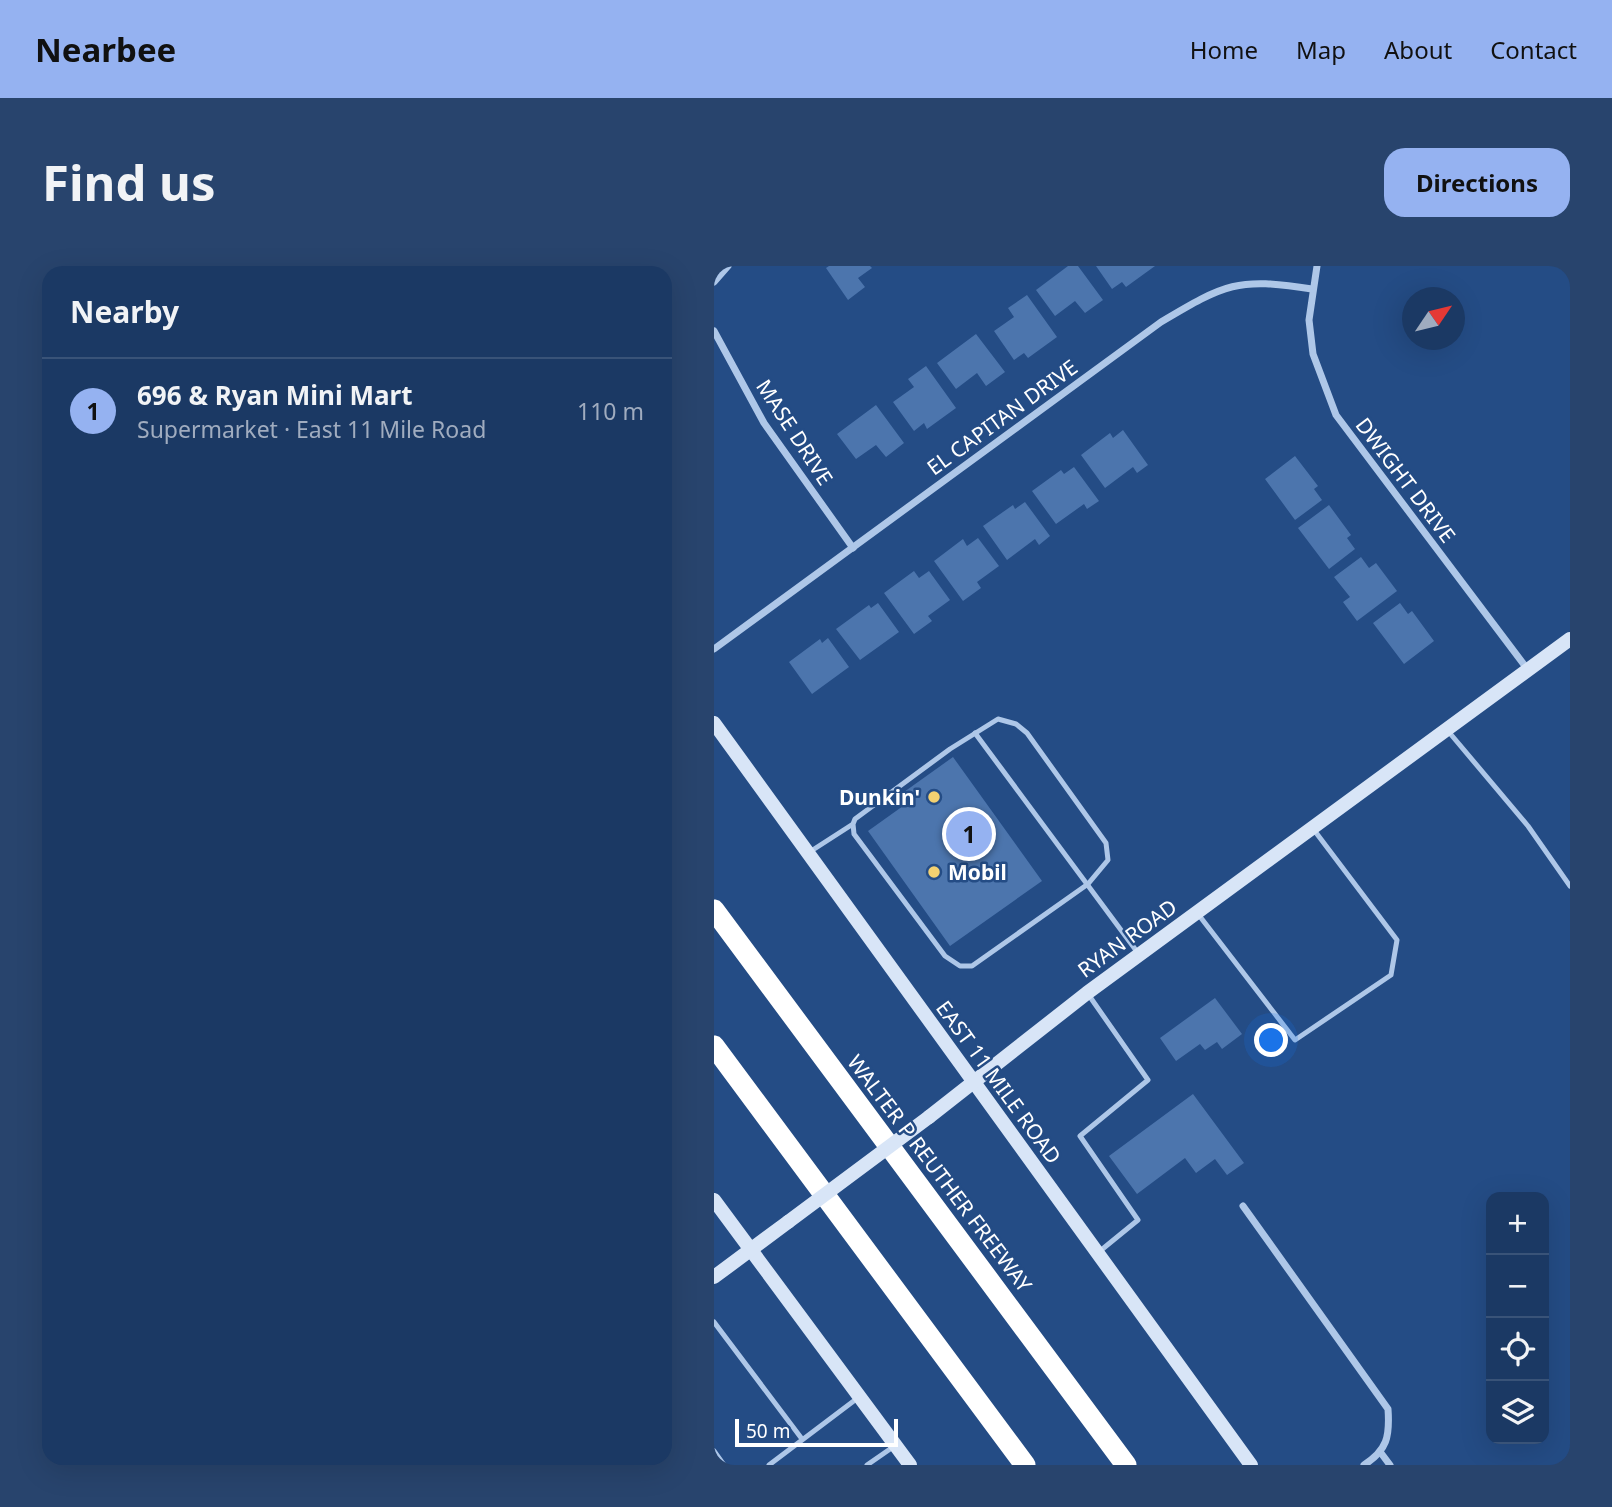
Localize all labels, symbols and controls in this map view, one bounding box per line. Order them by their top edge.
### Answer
text: Nearbee [35,27,176,72]
text: Home [1190,33,1258,66]
text: Map [1296,33,1346,66]
text: About [1384,33,1452,66]
text: Contact [1490,33,1577,66]
button: Directions [1384,148,1570,217]
text: Find us [42,149,216,215]
north arrow [1402,287,1465,350]
text: Nearby [70,291,179,332]
street label: EL CAPITAN DRIVE [921,353,1083,481]
street label: MASE DRIVE [750,374,840,490]
text: 696 & Ryan Mini Mart [137,377,413,413]
text: 1 [86,395,100,427]
text: 110 m [577,395,644,427]
street label: DWIGHT DRIVE [1350,412,1462,548]
text: Supermarket · East 11 Mile Road [137,413,486,445]
place label: Dunkin' [839,783,920,811]
marker: Dunkin' [926,789,942,805]
pin: 1 [946,808,992,860]
place label: Mobil [948,858,1007,886]
marker: Mobil [926,864,942,880]
street label: RYAN ROAD [1072,892,1182,984]
street label: EAST 11 MILE ROAD [930,995,1068,1169]
your location [1254,1023,1288,1057]
street label: WALTER P REUTHER FREEWAY [841,1049,1039,1297]
map controls [1486,1192,1549,1444]
button: + [1486,1192,1549,1255]
button: − [1486,1255,1549,1318]
button: locate [1486,1318,1549,1381]
button: layers [1486,1381,1549,1444]
scale bar [735,1416,898,1448]
text: 50 m [746,1418,790,1444]

